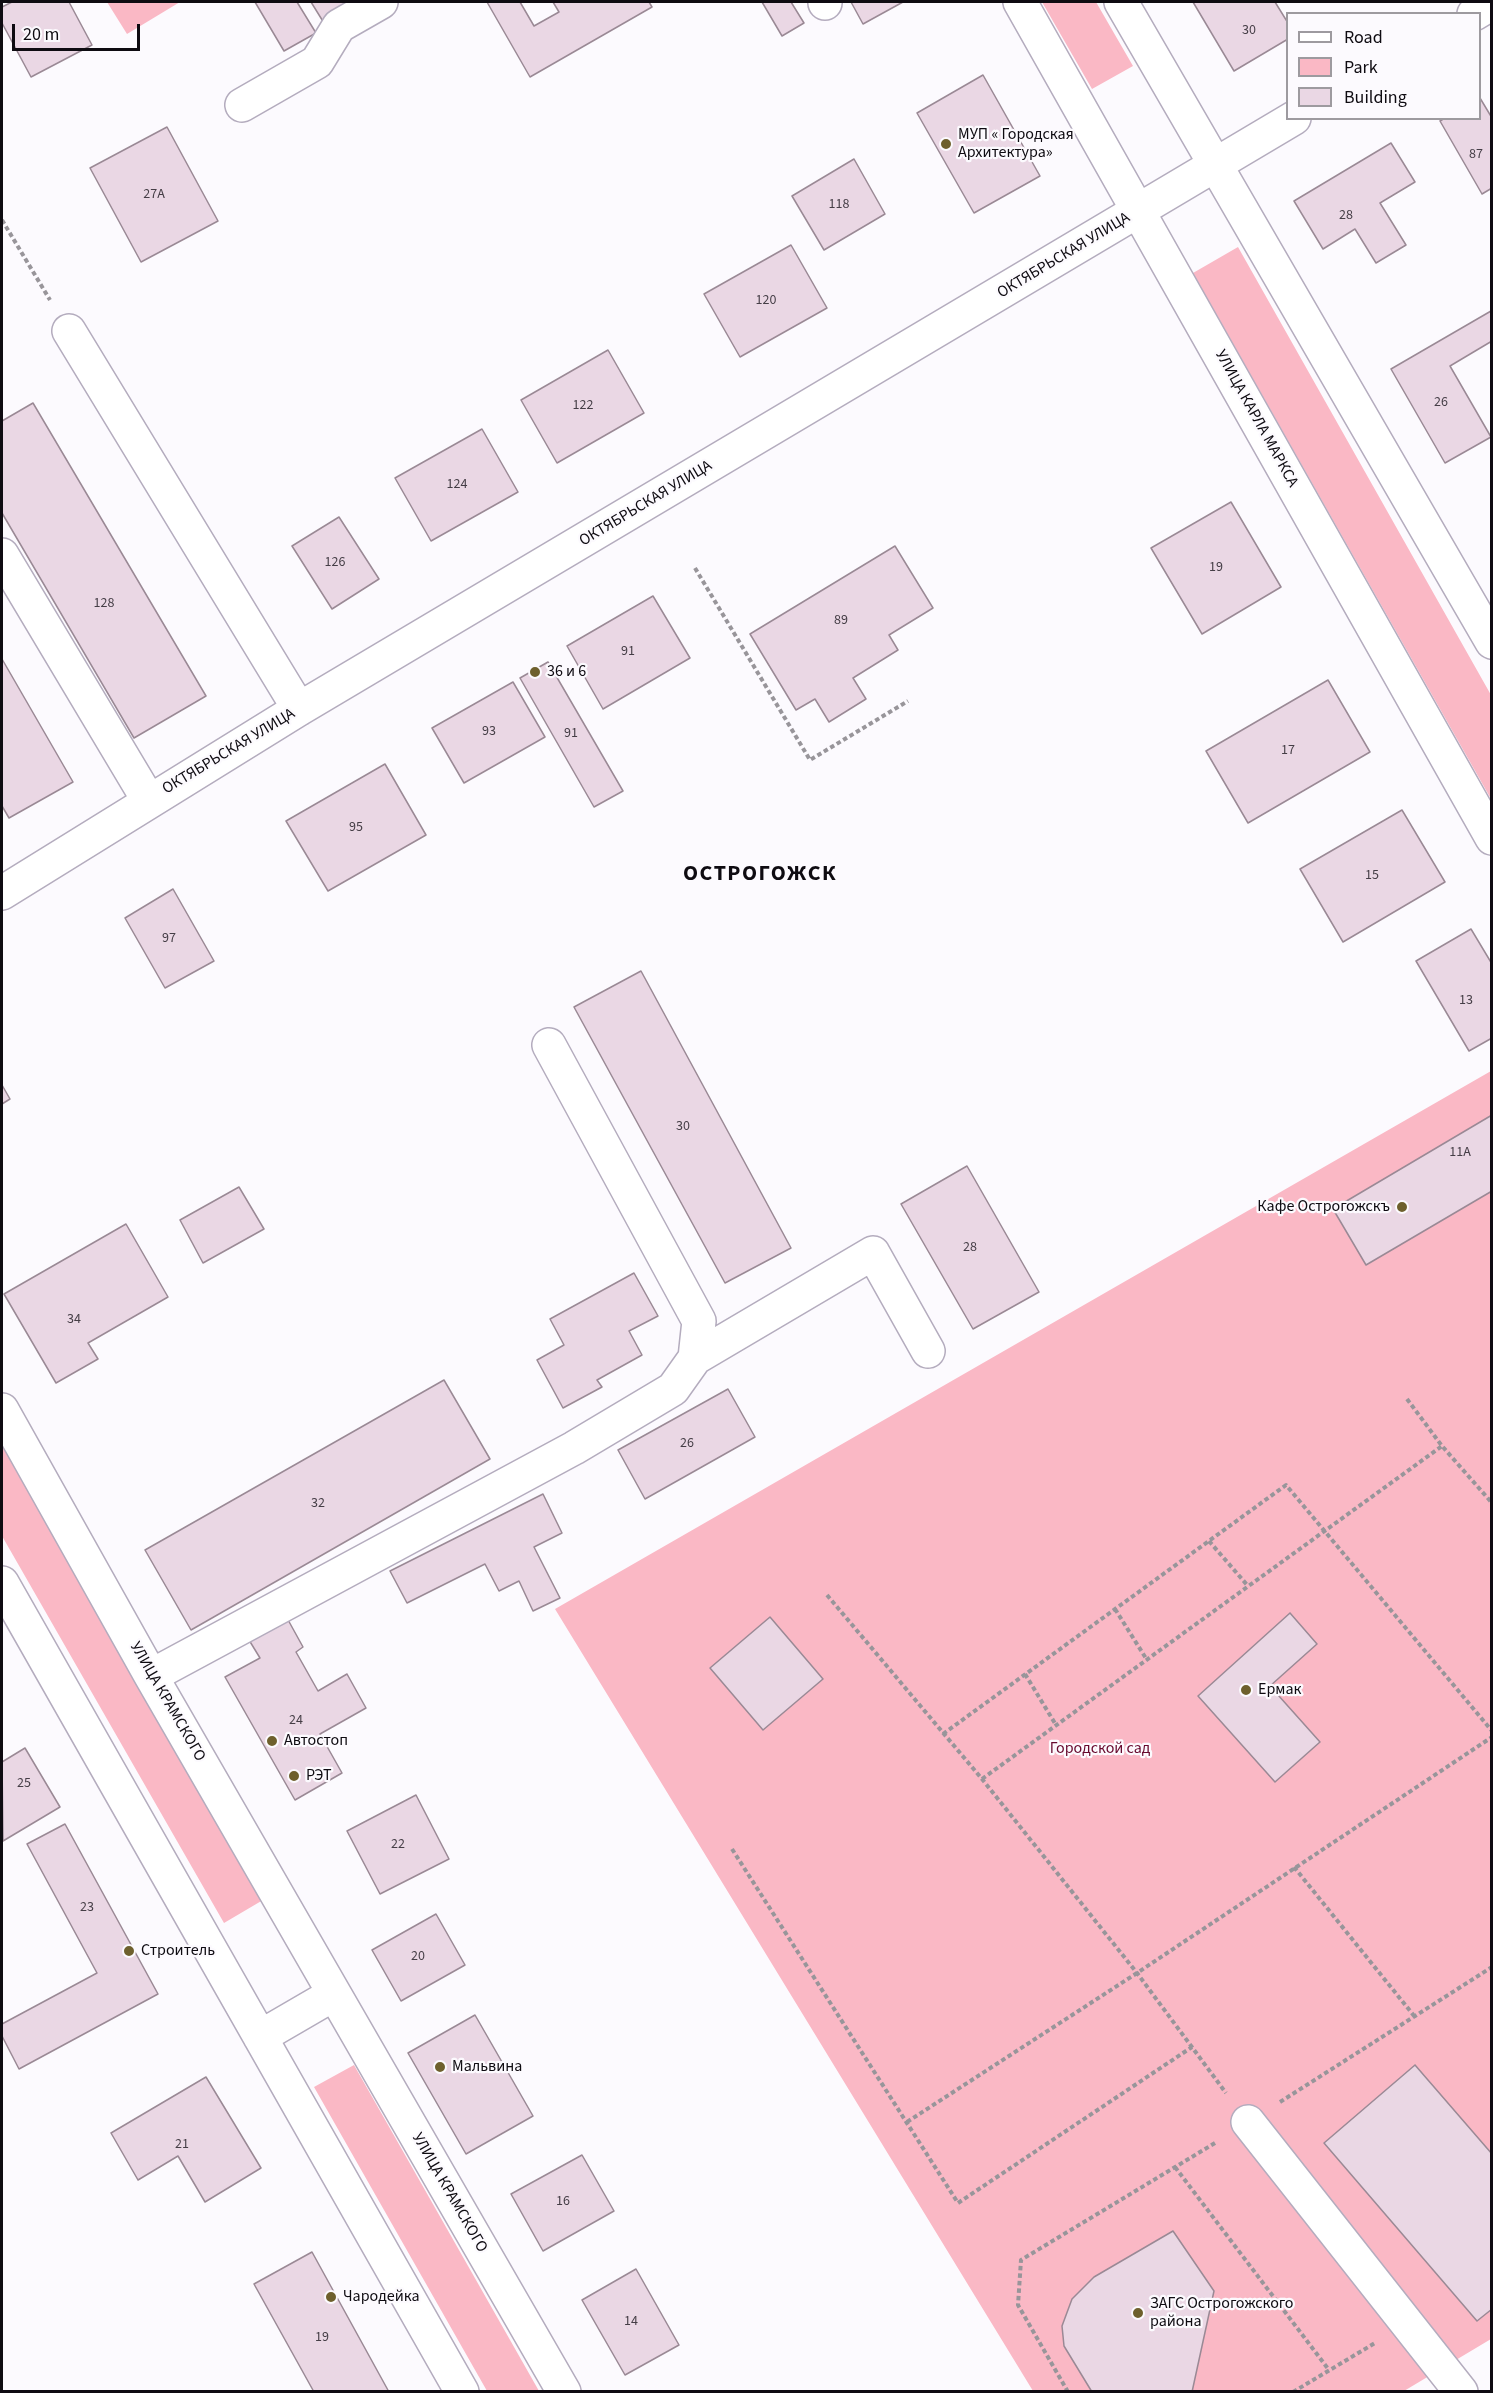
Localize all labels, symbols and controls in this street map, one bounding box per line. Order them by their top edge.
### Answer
scale bar [15,12,142,50]
legend [1286,12,1481,120]
text: 20 m [23,22,59,47]
house number: 30 [1242,23,1256,39]
text: Road [1344,25,1383,50]
text: Park [1344,55,1378,80]
text: Building [1344,85,1407,110]
place label: МУП « Городская Архитектура» [958,125,1074,163]
marker: МУП « Городская Архитектура» [939,137,953,151]
house number: 87 [1469,147,1483,163]
house number: 27А [143,187,165,203]
house number: 118 [829,197,849,213]
house number: 28 [1339,208,1353,224]
street label: ОКТЯБРЬСКАЯ УЛИЦА [994,209,1134,303]
house number: 120 [756,293,776,309]
street label: УЛИЦА КАРЛА МАРКСА [1210,347,1302,491]
house number: 26 [1434,395,1448,411]
house number: 122 [573,398,593,414]
street label: ОКТЯБРЬСКАЯ УЛИЦА [576,457,716,551]
house number: 124 [447,477,467,493]
house number: 126 [325,555,345,571]
house number: 19 [1209,560,1223,576]
house number: 128 [94,596,114,612]
house number: 89 [834,613,848,629]
house number: 91 [621,644,635,660]
place label: 36 и 6 [547,662,586,682]
marker: 36 и 6 [528,665,542,679]
street label: ОКТЯБРЬСКАЯ УЛИЦА [159,705,299,799]
house number: 93 [482,724,496,740]
house number: 91 [564,726,578,742]
house number: 17 [1281,743,1295,759]
house number: 95 [349,820,363,836]
district label: ОСТРОГОЖСК [683,862,837,888]
house number: 15 [1365,868,1379,884]
house number: 97 [162,931,176,947]
house number: 13 [1459,993,1473,1009]
house number: 30 [676,1119,690,1135]
house number: 11А [1449,1145,1471,1161]
place label: Кафе Острогожскъ [1257,1197,1390,1217]
marker: Кафе Острогожскъ [1395,1200,1409,1214]
house number: 28 [963,1240,977,1256]
house number: 34 [67,1312,81,1328]
house number: 26 [680,1436,694,1452]
house number: 32 [311,1496,325,1512]
street label: УЛИЦА КРАМСКОГО [125,1639,209,1765]
place label: Ермак [1258,1680,1301,1700]
marker: Ермак [1239,1683,1253,1697]
house number: 24 [289,1713,303,1729]
place label: Автостоп [284,1731,348,1751]
marker: Автостоп [265,1734,279,1748]
park label: Городской сад [1050,1739,1150,1759]
place label: РЭТ [306,1766,331,1786]
marker: РЭТ [287,1769,301,1783]
house number: 25 [17,1776,31,1792]
house number: 22 [391,1837,405,1853]
house number: 23 [80,1900,94,1916]
place label: Строитель [141,1941,215,1961]
marker: Строитель [122,1944,136,1958]
house number: 20 [411,1949,425,1965]
place label: Мальвина [452,2057,522,2077]
marker: Мальвина [433,2060,447,2074]
street label: УЛИЦА КРАМСКОГО [407,2130,491,2256]
house number: 21 [175,2137,189,2153]
house number: 16 [556,2194,570,2210]
place label: Чародейка [343,2287,420,2307]
marker: Чародейка [324,2290,338,2304]
place label: ЗАГС Острогожского района [1150,2294,1293,2332]
marker: ЗАГС Острогожского района [1131,2306,1145,2320]
house number: 14 [624,2314,638,2330]
house number: 19 [315,2330,329,2346]

